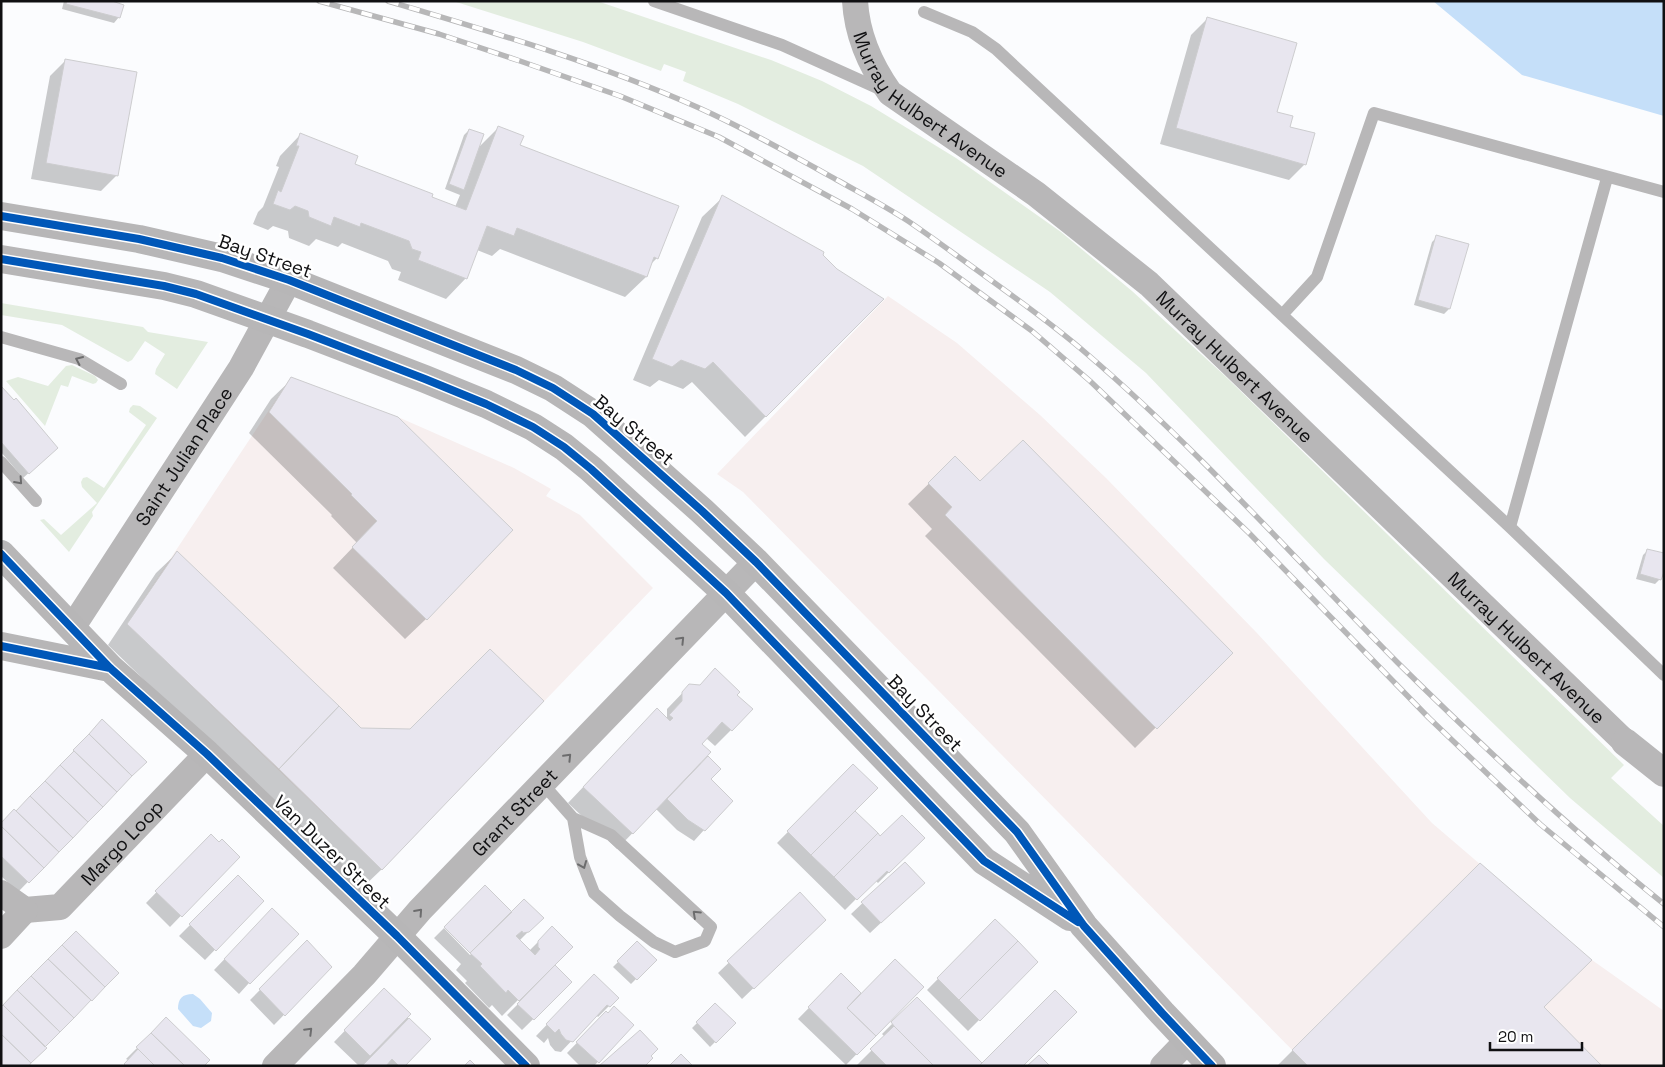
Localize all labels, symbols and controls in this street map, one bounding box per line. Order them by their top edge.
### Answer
street label: Murray Hulbert Avenue [848,28,1013,183]
street label: Bay Street [215,228,315,284]
street label: Murray Hulbert Avenue [1151,285,1319,448]
one-way arrow [75,355,84,366]
street label: Saint Julian Place [129,382,238,530]
street label: Bay Street [588,389,680,471]
one-way arrow [13,476,22,485]
street label: Murray Hulbert Avenue [1443,566,1611,729]
one-way arrow [675,637,684,646]
street label: Bay Street [882,669,968,757]
one-way arrow [562,753,571,762]
street label: Grant Street [466,763,563,862]
street label: Van Duzer Street [268,790,396,914]
street label: Margo Loop [75,794,169,890]
one-way arrow [577,861,587,869]
one-way arrow [413,908,422,917]
one-way arrow [693,911,702,920]
scale bar [1490,1020,1582,1052]
text: 20 m [1498,1027,1533,1046]
one-way arrow [303,1028,312,1037]

